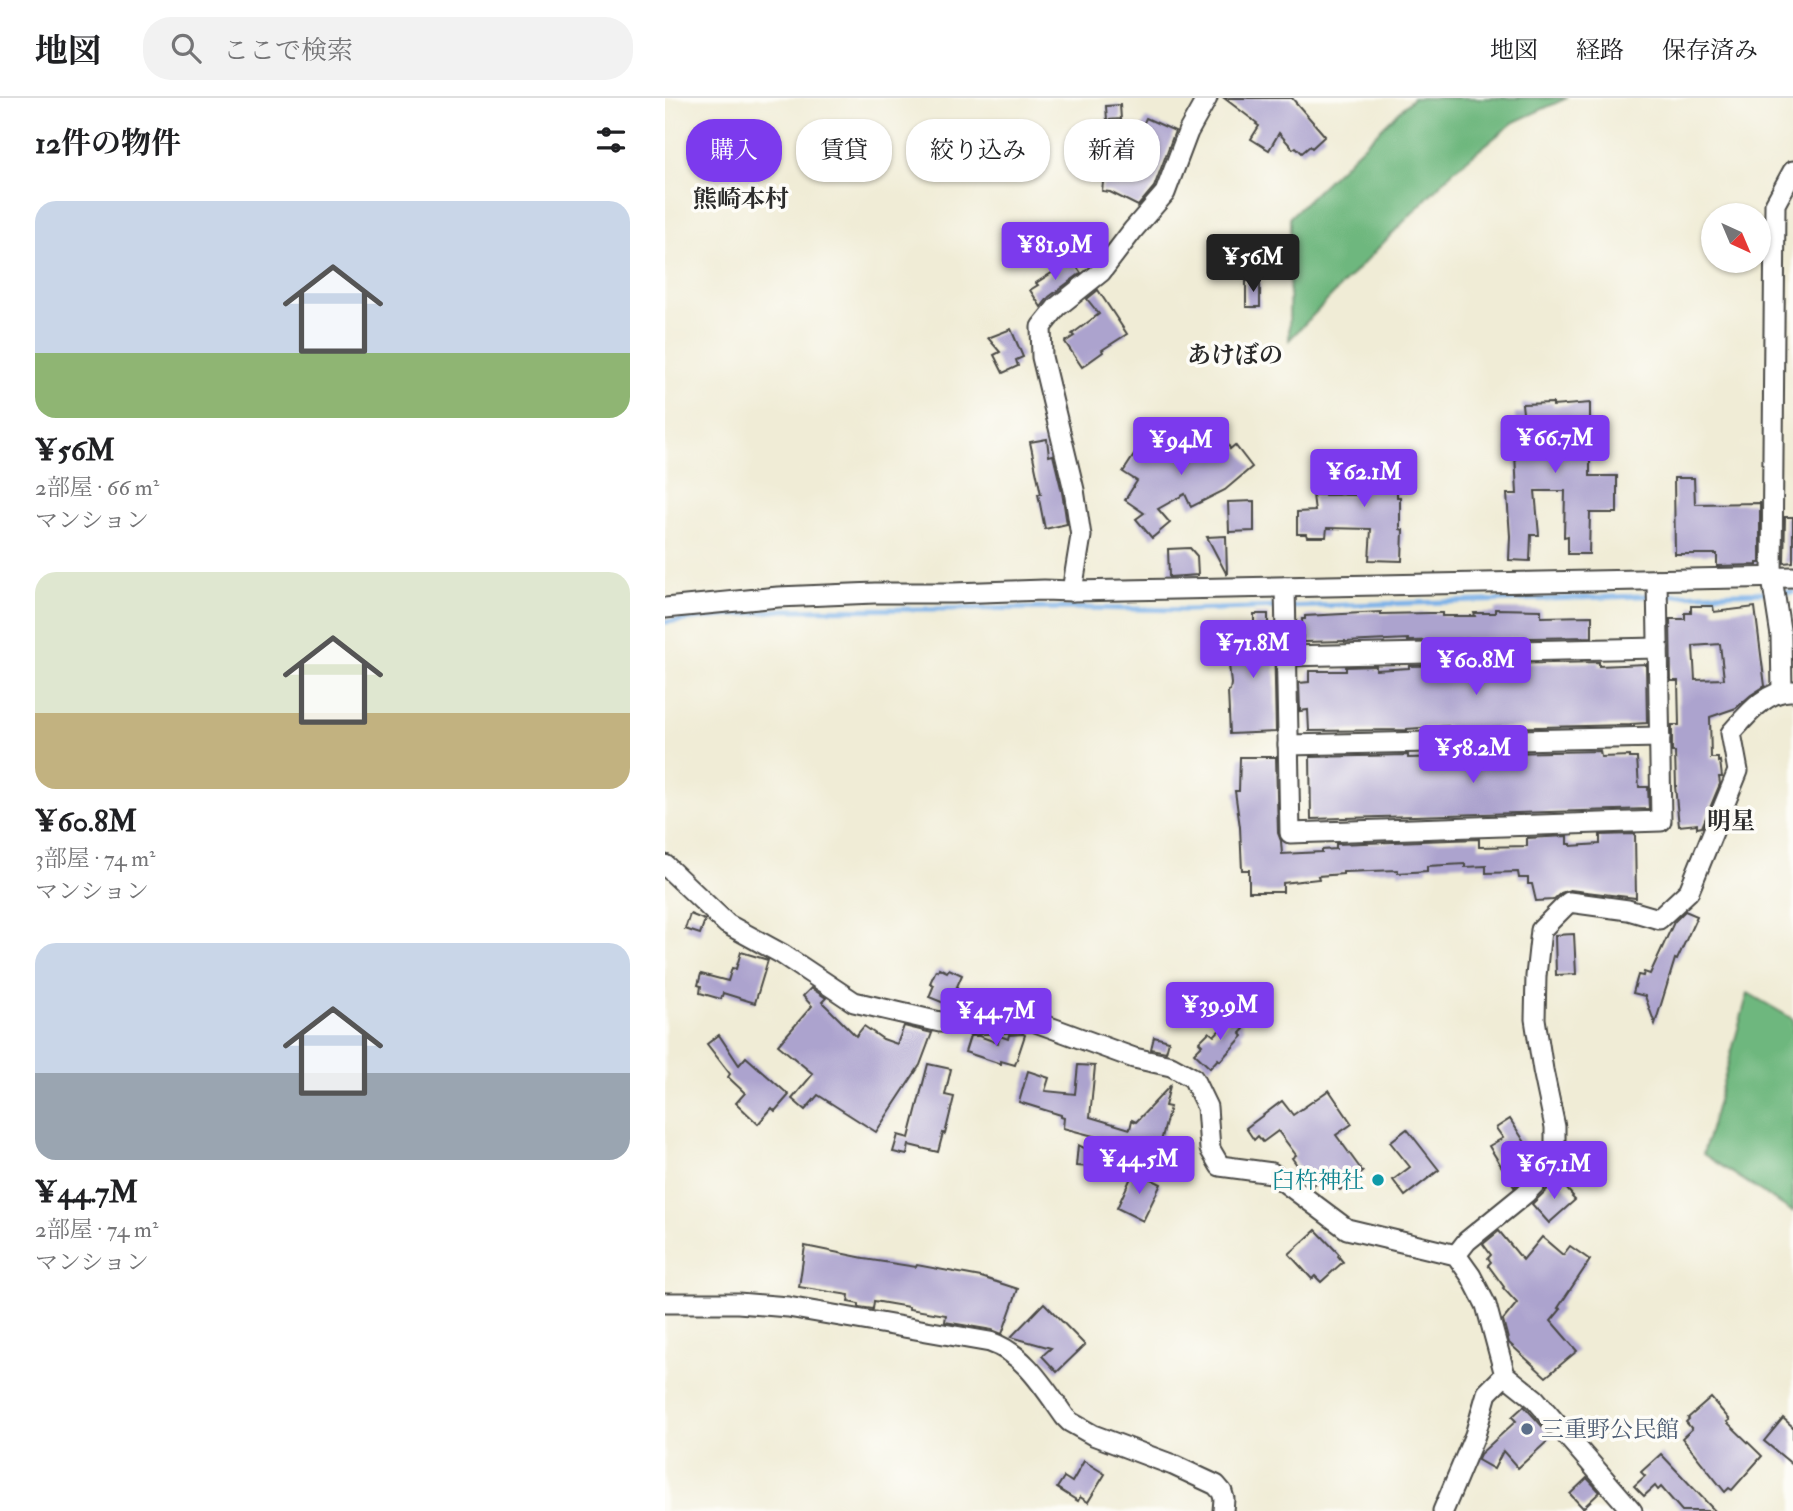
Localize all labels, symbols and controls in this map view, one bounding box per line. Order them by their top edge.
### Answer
search box [143,17,633,80]
icon: search [167,29,205,67]
text: 地図 [35,31,101,72]
text: ここで検索 [223,35,353,67]
text: 地図 [1490,35,1538,66]
text: 経路 [1576,35,1624,66]
text: 保存済み [1662,35,1758,66]
chip: 購入 [686,119,782,182]
chip: 賃貸 [796,119,892,182]
chip: 絞り込み [906,119,1050,182]
chip: 新着 [1064,119,1160,182]
icon: filters [592,121,630,159]
text: 12件の物件 [35,125,181,162]
district label: 熊崎本村 [693,184,789,215]
north arrow [1701,203,1771,273]
map controls [1701,203,1771,273]
pin: ¥81.9M [998,222,1112,282]
text: ¥81.9M [1018,230,1092,259]
pin: ¥56M [1212,234,1294,294]
text: ¥56M [1222,242,1284,271]
icon: home [270,246,396,372]
district label: あけぼの [1187,340,1283,371]
pin: ¥66.7M [1498,416,1612,475]
pin: ¥94M [1140,418,1222,477]
text: ¥66.7M [1517,423,1593,452]
text: ¥94M [1149,425,1213,454]
text: ¥56M [35,432,115,469]
pin: ¥62.1M [1307,450,1421,509]
text: ¥62.1M [1326,457,1402,486]
text: 2部屋 · 66 m² [35,473,159,502]
text: マンション [35,506,149,535]
icon: home [270,617,396,743]
pin: ¥71.8M [1196,620,1310,680]
text: ¥71.8M [1216,628,1290,657]
pin: ¥60.8M [1419,638,1533,697]
text: ¥60.8M [1437,645,1515,674]
pin: ¥58.2M [1416,726,1530,785]
text: ¥58.2M [1435,733,1511,762]
text: ¥60.8M [35,803,137,840]
district label: 明星 [1707,806,1755,837]
text: 3部屋 · 74 m² [35,844,156,873]
text: マンション [35,877,149,906]
pin: ¥39.9M [1163,982,1277,1042]
icon: home [270,988,396,1114]
pin: ¥44.7M [939,988,1053,1048]
text: ¥39.9M [1182,990,1258,1019]
text: ¥44.7M [957,996,1035,1025]
pin: ¥44.5M [1082,1136,1196,1196]
pin: ¥67.1M [1497,1142,1611,1201]
text: ¥44.5M [1099,1144,1179,1173]
text: ¥67.1M [1517,1149,1591,1178]
place label: 臼杵神社 [1272,1166,1364,1195]
marker: 臼杵神社 [1370,1172,1386,1188]
text: ¥44.7M [35,1174,138,1211]
text: 2部屋 · 74 m² [35,1215,158,1244]
text: マンション [35,1248,149,1277]
place label: 三重野公民館 [1541,1415,1679,1444]
marker: 三重野公民館 [1519,1421,1535,1437]

